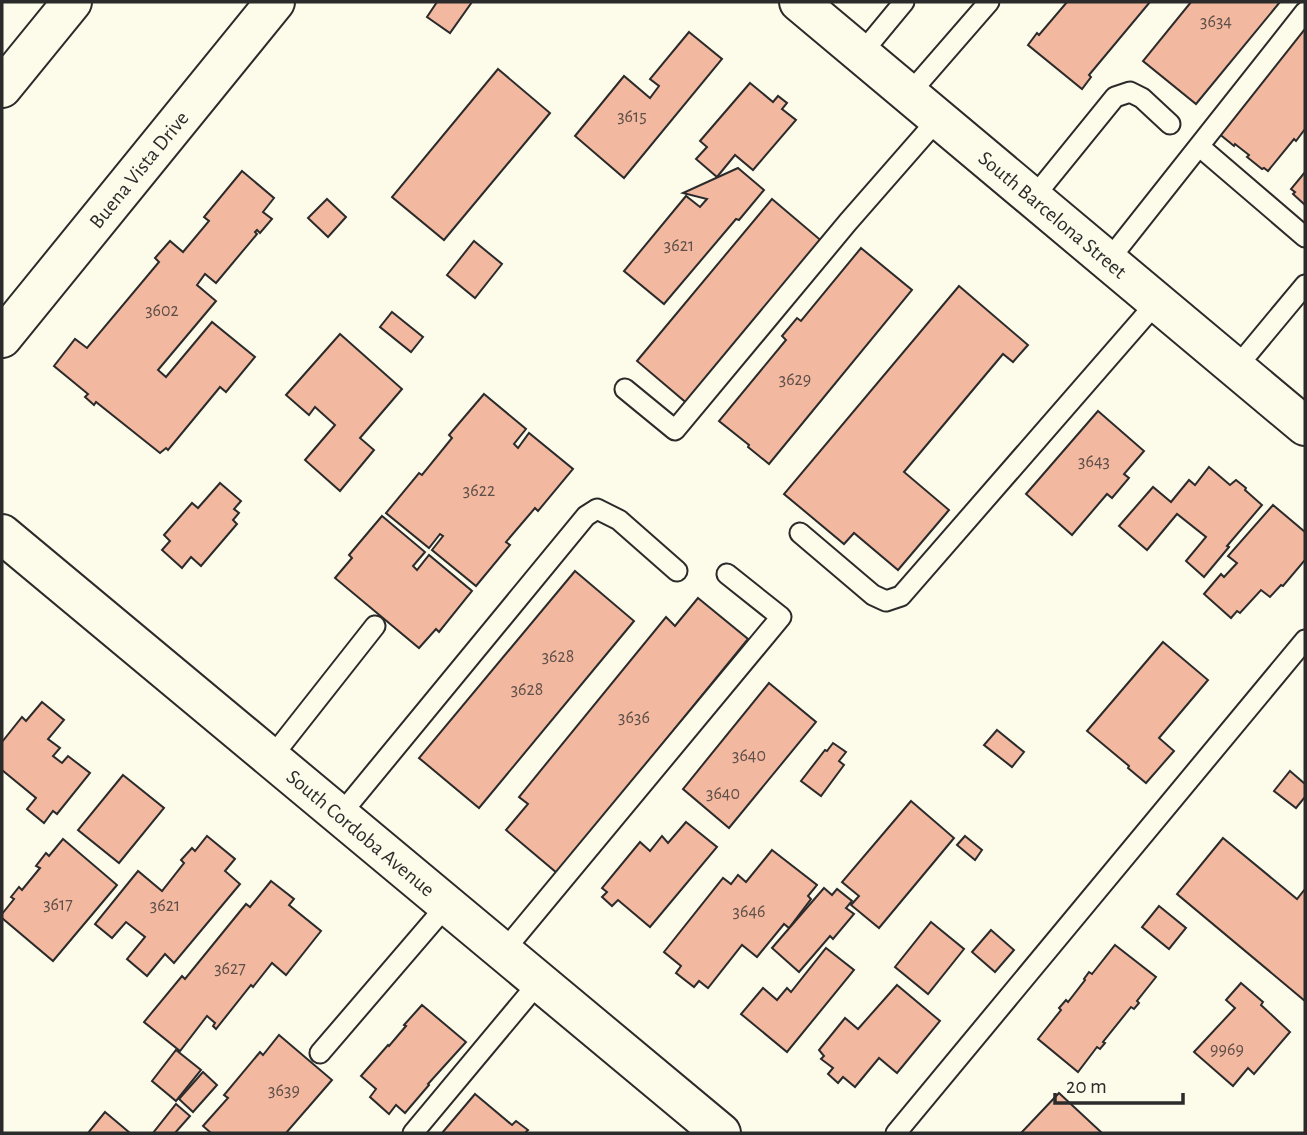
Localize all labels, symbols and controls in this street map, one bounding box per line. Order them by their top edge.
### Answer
house number: 3634 [1200,13,1232,31]
street label: Buena Vista Drive [85,107,192,232]
house number: 3615 [617,108,647,126]
street label: South Barcelona Street [975,147,1131,282]
house number: 3621 [664,237,694,255]
house number: 3602 [145,302,179,320]
house number: 3629 [779,371,811,389]
house number: 3643 [1078,453,1110,471]
house number: 3622 [463,482,495,500]
house number: 3628 [542,648,574,666]
house number: 3628 [511,681,543,699]
house number: 3636 [618,709,650,727]
house number: 3640 [732,747,766,765]
street label: South Cordoba Avenue [283,766,439,900]
house number: 3640 [706,785,740,803]
house number: 3617 [43,896,73,914]
house number: 3621 [150,897,180,915]
house number: 3646 [733,903,766,921]
house number: 3627 [214,960,246,978]
house number: 9969 [1210,1041,1244,1059]
scale bar [1055,1062,1183,1106]
text: 20 m [1066,1076,1107,1097]
house number: 3639 [268,1082,300,1100]

